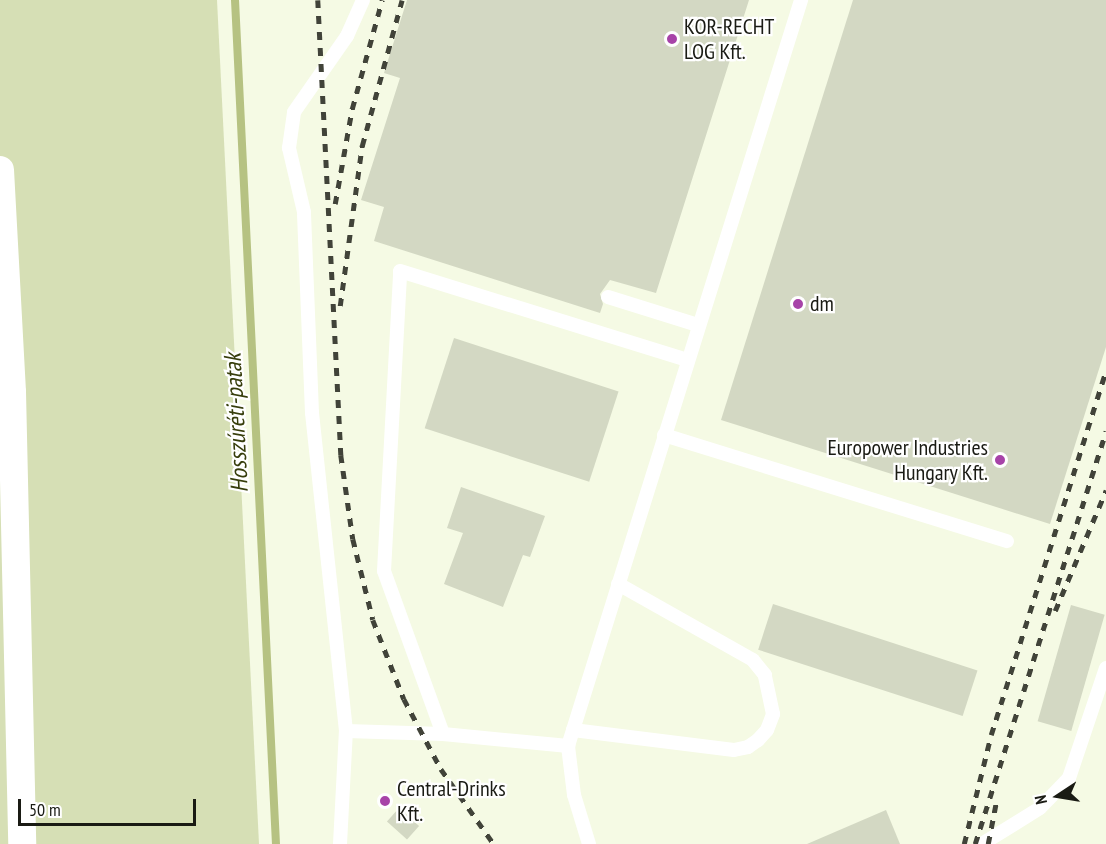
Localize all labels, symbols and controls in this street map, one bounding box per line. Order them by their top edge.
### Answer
place label: KOR-RECHT LOG Kft. [684,13,774,64]
marker: KOR-RECHT LOG Kft. [665,32,679,46]
place label: dm [810,291,834,317]
marker: dm [791,297,805,311]
water label: Hosszúréti-patak [218,353,254,493]
place label: Europower Industries Hungary Kft. [827,434,988,486]
marker: Europower Industries Hungary Kft. [993,453,1007,467]
north arrow [1028,766,1088,826]
place label: Central-Drinks Kft. [397,775,506,826]
scale bar [21,787,200,825]
text: N [1030,793,1051,806]
marker: Central-Drinks Kft. [378,794,392,808]
text: 50 m [29,798,61,821]

